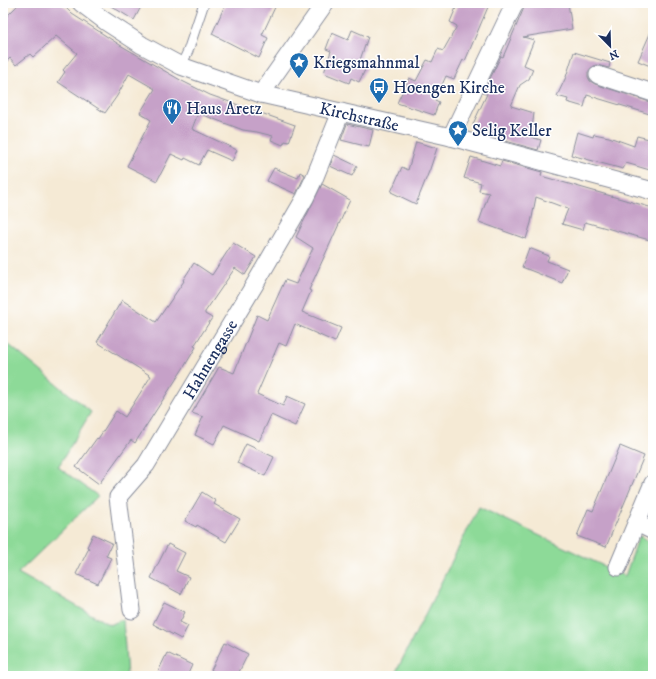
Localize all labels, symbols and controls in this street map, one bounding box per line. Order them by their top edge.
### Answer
north arrow [590,26,630,66]
text: N [607,46,620,62]
place icon: Kriegsmahnmal [288,51,310,79]
place label: Kriegsmahnmal [313,52,420,74]
bus stop icon: Hoengen Kirche [368,76,390,104]
place label: Hoengen Kirche [393,77,505,99]
restaurant icon: Haus Aretz [161,97,183,125]
place label: Haus Aretz [186,98,263,120]
street label: Kirchstraße [317,98,401,137]
place icon: Selig Keller [447,119,469,147]
place label: Selig Keller [472,120,552,142]
street label: Hahnengasse [178,316,243,403]

